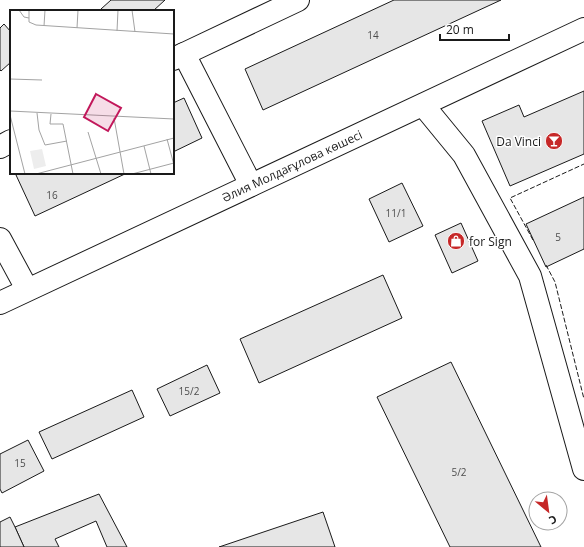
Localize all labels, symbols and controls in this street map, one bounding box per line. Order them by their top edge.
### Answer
inset map [10,10,174,174]
scale bar [440,16,509,42]
text: 20 m [446,21,474,38]
house number: 14 [367,28,379,42]
street label: Әлия Молдағұлова көшесі [219,126,365,206]
bar icon: Da Vinci [544,131,564,151]
place label: Da Vinci [496,133,541,150]
house number: 16 [46,188,58,202]
house number: 11/1 [386,206,406,220]
house number: 5 [555,230,561,244]
shop icon: for Sign [446,231,466,251]
place label: for Sign [469,233,512,250]
house number: 15/2 [179,384,200,398]
house number: 15 [14,456,26,470]
house number: 5/2 [451,465,467,479]
north arrow [528,491,568,531]
text: С [546,512,560,528]

